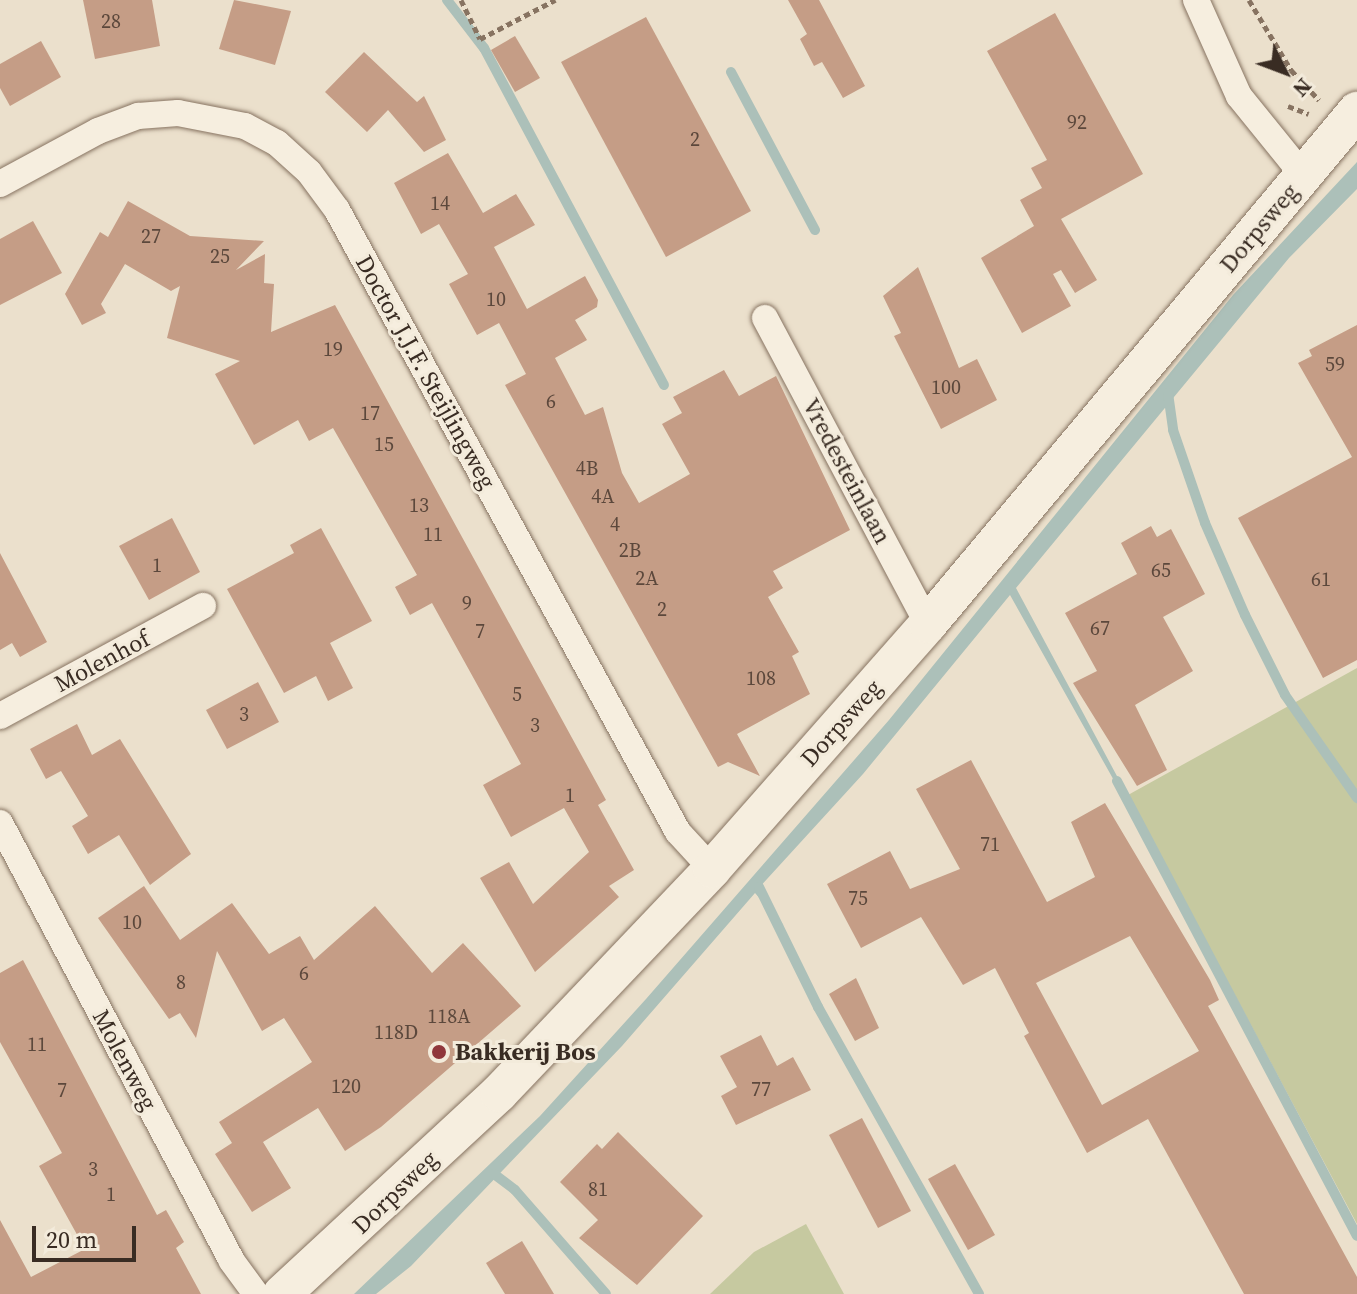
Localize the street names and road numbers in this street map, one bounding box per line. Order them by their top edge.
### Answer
street label: Dorpsweg [1213,178,1305,278]
street label: Doctor J.J.F. Steijlingweg [350,250,502,494]
street label: Vredesteinlaan [797,393,897,549]
street label: Molenhof [49,624,155,698]
street label: Dorpsweg [794,673,888,773]
street label: Molenweg [87,1005,163,1115]
street label: Dorpsweg [346,1144,444,1240]

